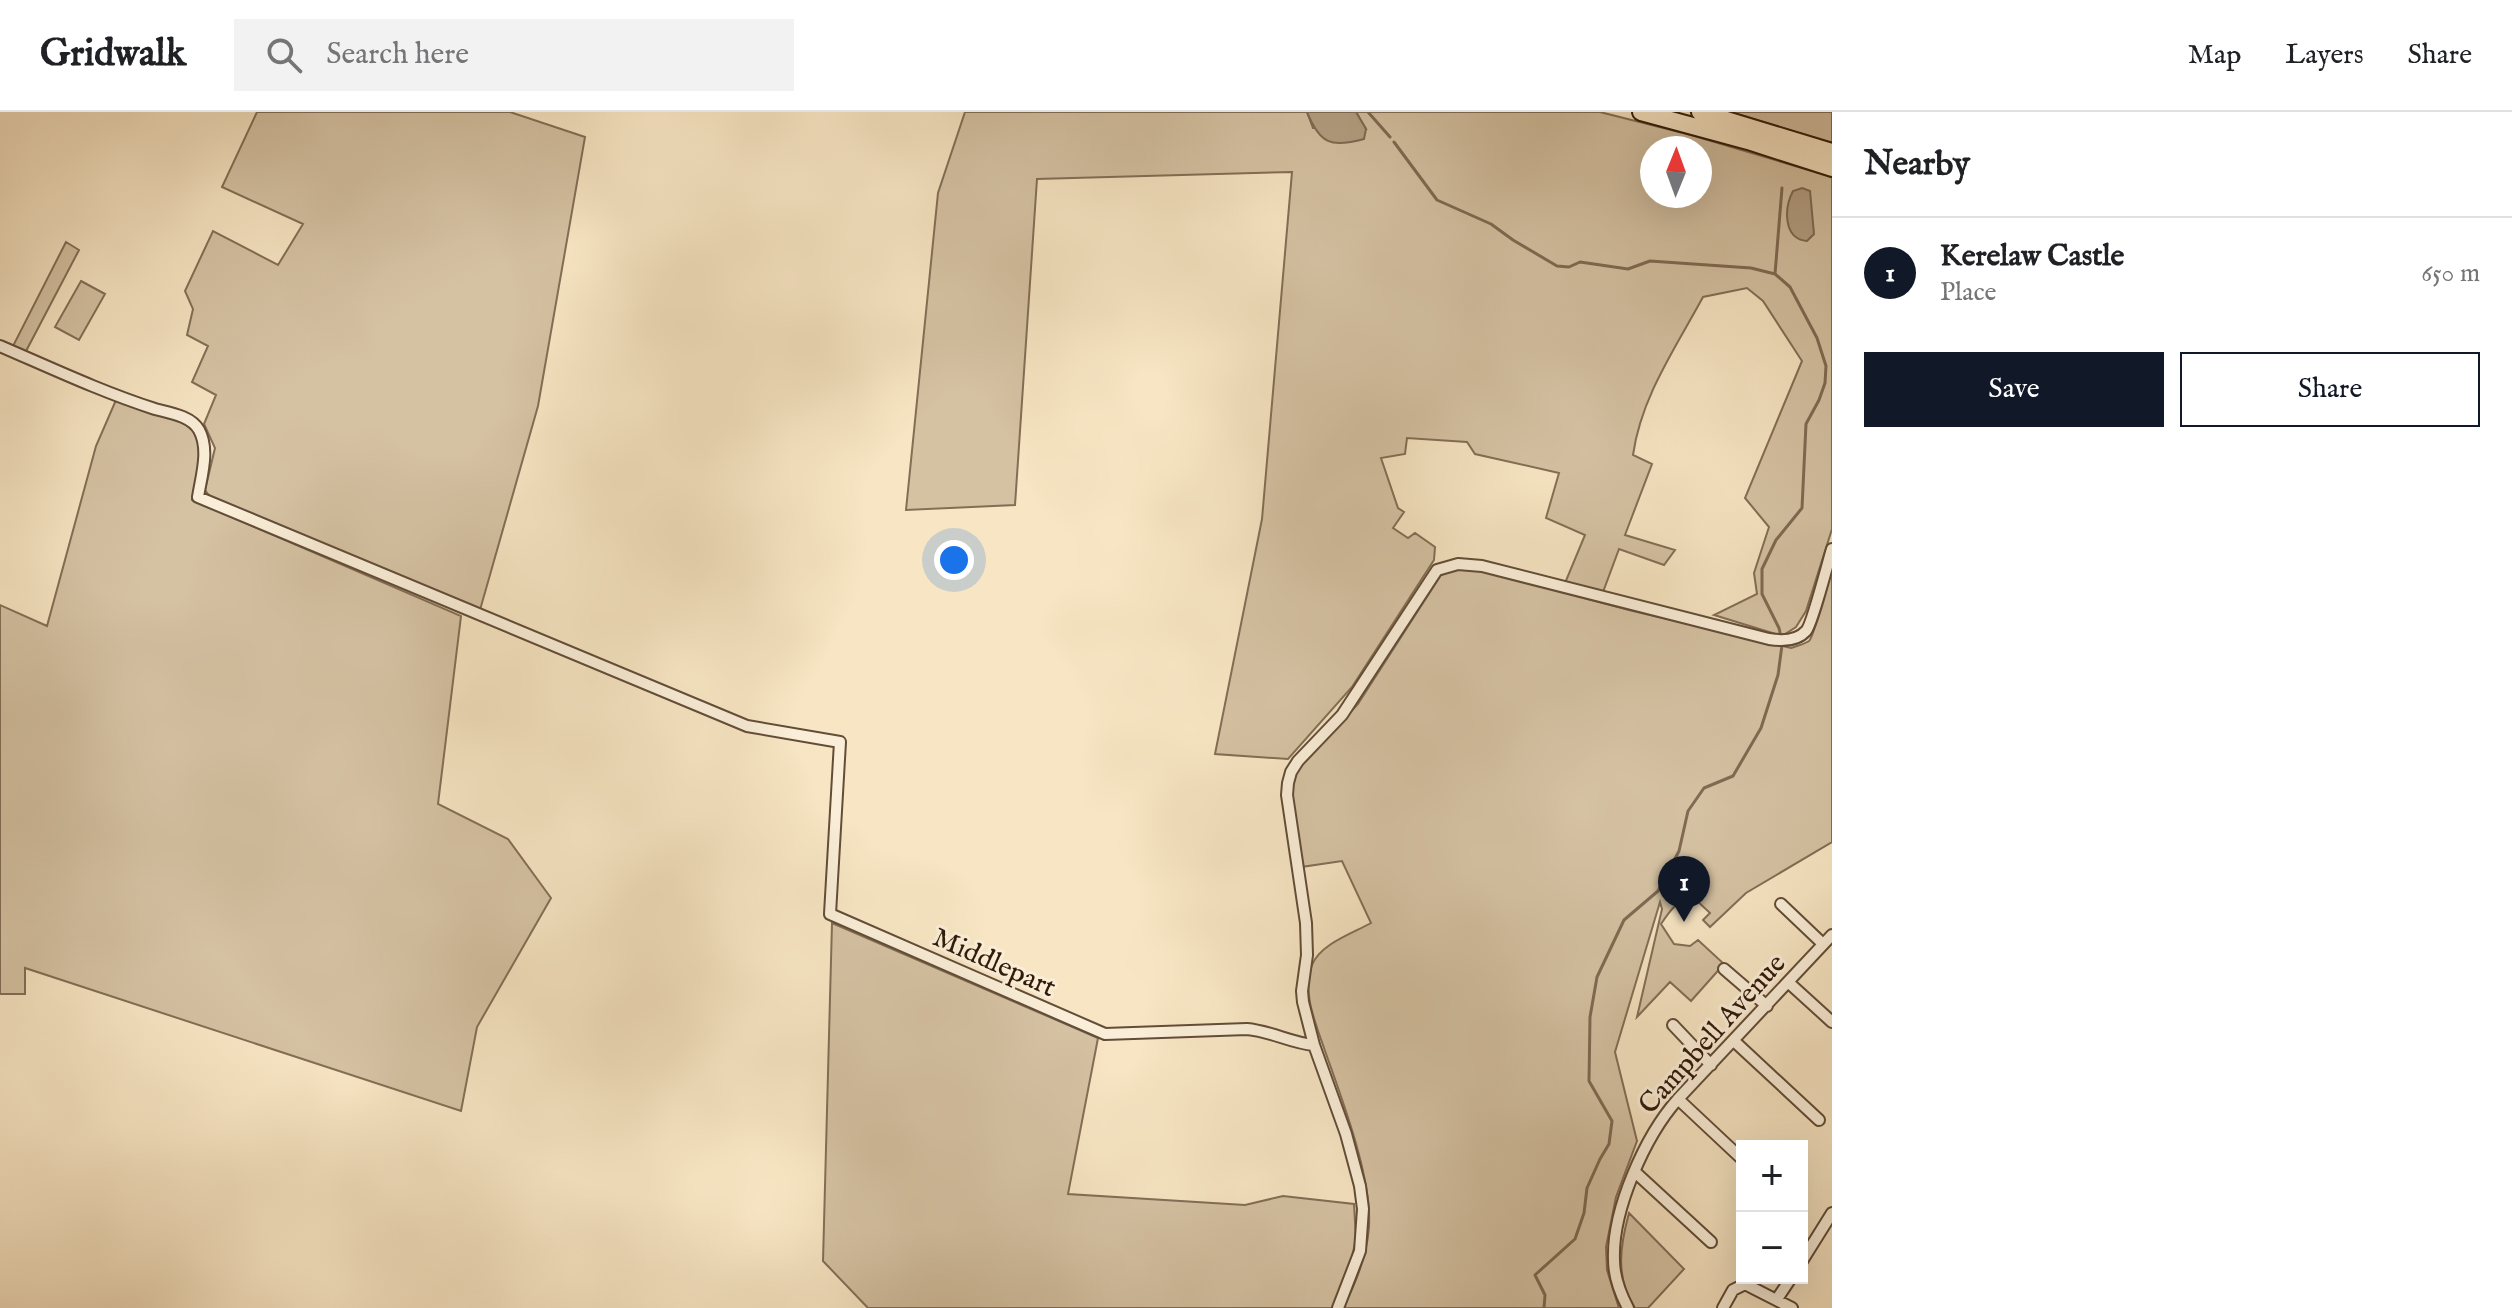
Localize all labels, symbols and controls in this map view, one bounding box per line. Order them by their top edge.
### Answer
search box [234,19,794,91]
text: Gridwalk [40,31,186,79]
icon: search [262,33,306,77]
text: Search here [326,36,469,74]
text: Map [2188,38,2241,73]
text: Layers [2285,38,2364,73]
text: Share [2408,38,2472,73]
north arrow [1640,136,1712,208]
text: Nearby [1864,143,1970,186]
text: Kerelaw Castle [1940,238,2124,276]
text: 1 [1885,257,1895,290]
text: 650 m [2421,257,2480,290]
text: Place [1940,276,1996,309]
button: Save [1864,352,2164,427]
button: Share [2180,352,2480,427]
your location [934,540,974,580]
pin: 1 [1658,856,1710,922]
street label: Middlepart [927,921,1061,1006]
street label: Campbell Avenue [1632,947,1794,1122]
map controls [1736,1140,1808,1284]
button: + [1736,1140,1808,1212]
button: − [1736,1212,1808,1284]

